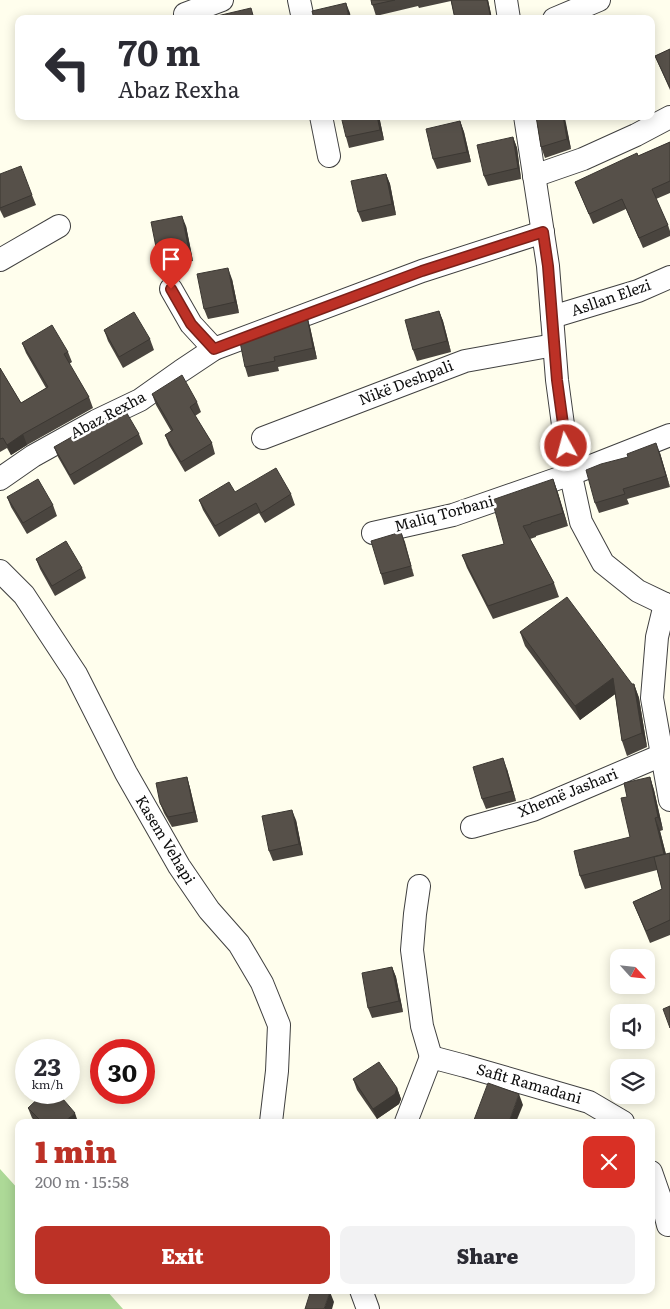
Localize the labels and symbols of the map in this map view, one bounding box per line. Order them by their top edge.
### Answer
pin [150,238,192,289]
street label: Asllan Elezi [567,272,654,321]
street label: Nikë Deshpali [355,353,456,410]
street label: Abaz Rexha [65,384,150,443]
position arrow [539,419,591,471]
street label: Maliq Torbani [391,488,496,537]
street label: Xhemë Jashari [514,761,621,822]
street label: Kasem Vehapi [131,790,202,888]
north arrow [610,949,655,994]
speed limit sign: 30 [90,1039,155,1104]
street label: Safit Ramadani [474,1057,585,1109]

